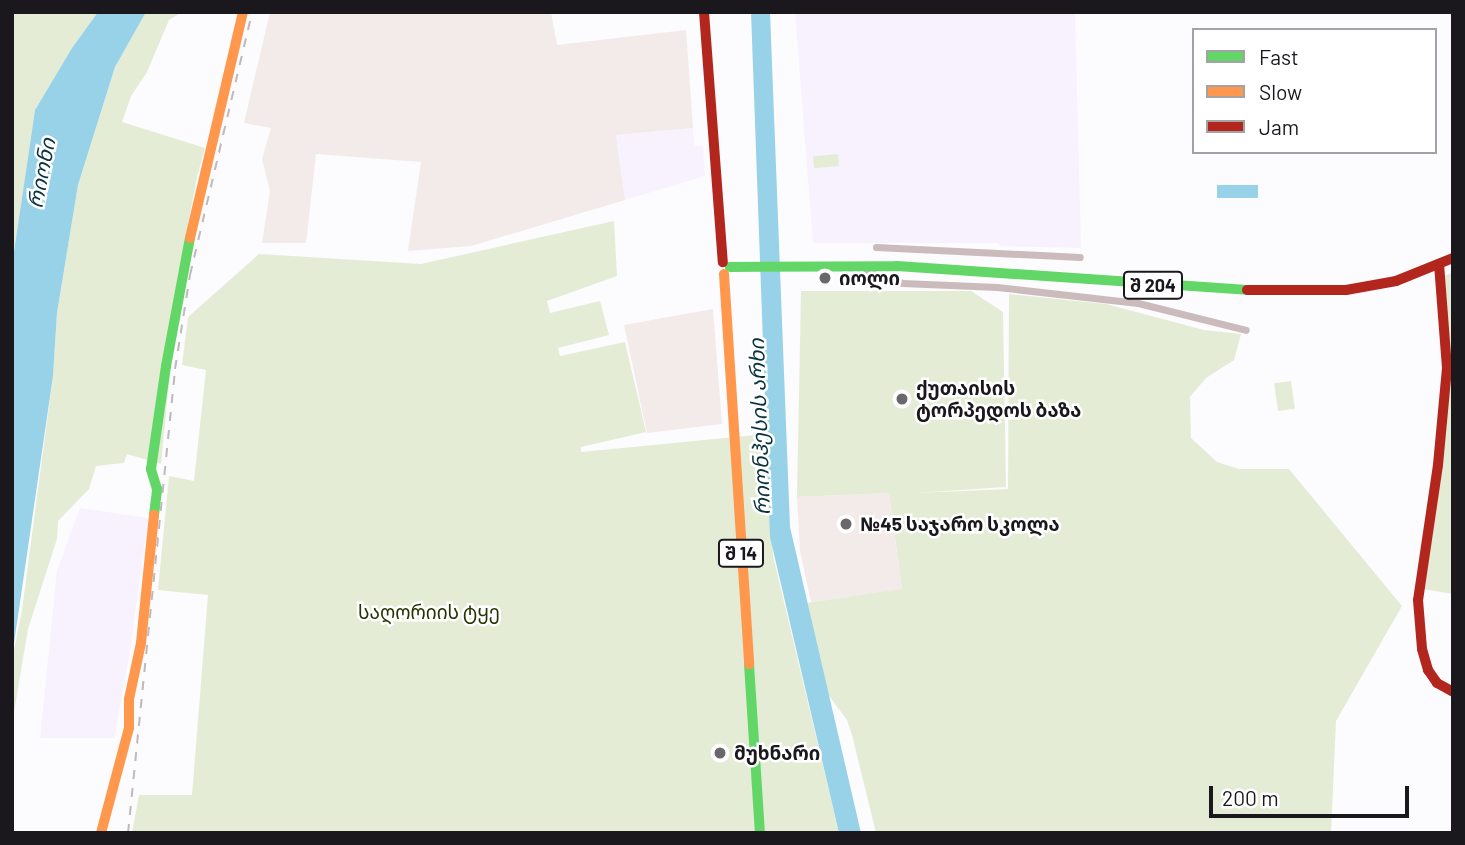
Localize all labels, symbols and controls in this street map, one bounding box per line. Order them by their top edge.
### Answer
legend [1192,28,1437,154]
text: Fast [1259,44,1299,69]
text: Slow [1259,79,1302,104]
text: Jam [1259,114,1299,139]
water label: რიონი [22,136,60,210]
place label: იოლი [839,267,900,289]
marker: იოლი [817,270,833,286]
road number: შ 204 [1122,270,1184,300]
water label: რიონჰესის არხი [743,338,775,516]
place label: ქუთაისის ტორპედოს ბაზა [916,377,1081,421]
marker: ქუთაისის ტორპედოს ბაზა [894,391,910,407]
place label: №45 საჯარო სკოლა [860,513,1060,535]
marker: №45 საჯარო სკოლა [838,516,854,532]
road number: შ 14 [716,538,766,568]
park label: საღორიის ტყე [358,601,500,623]
place label: მუხნარი [734,742,820,764]
marker: მუხნარი [712,745,728,761]
scale bar [1213,772,1412,816]
text: 200 m [1222,785,1279,810]

